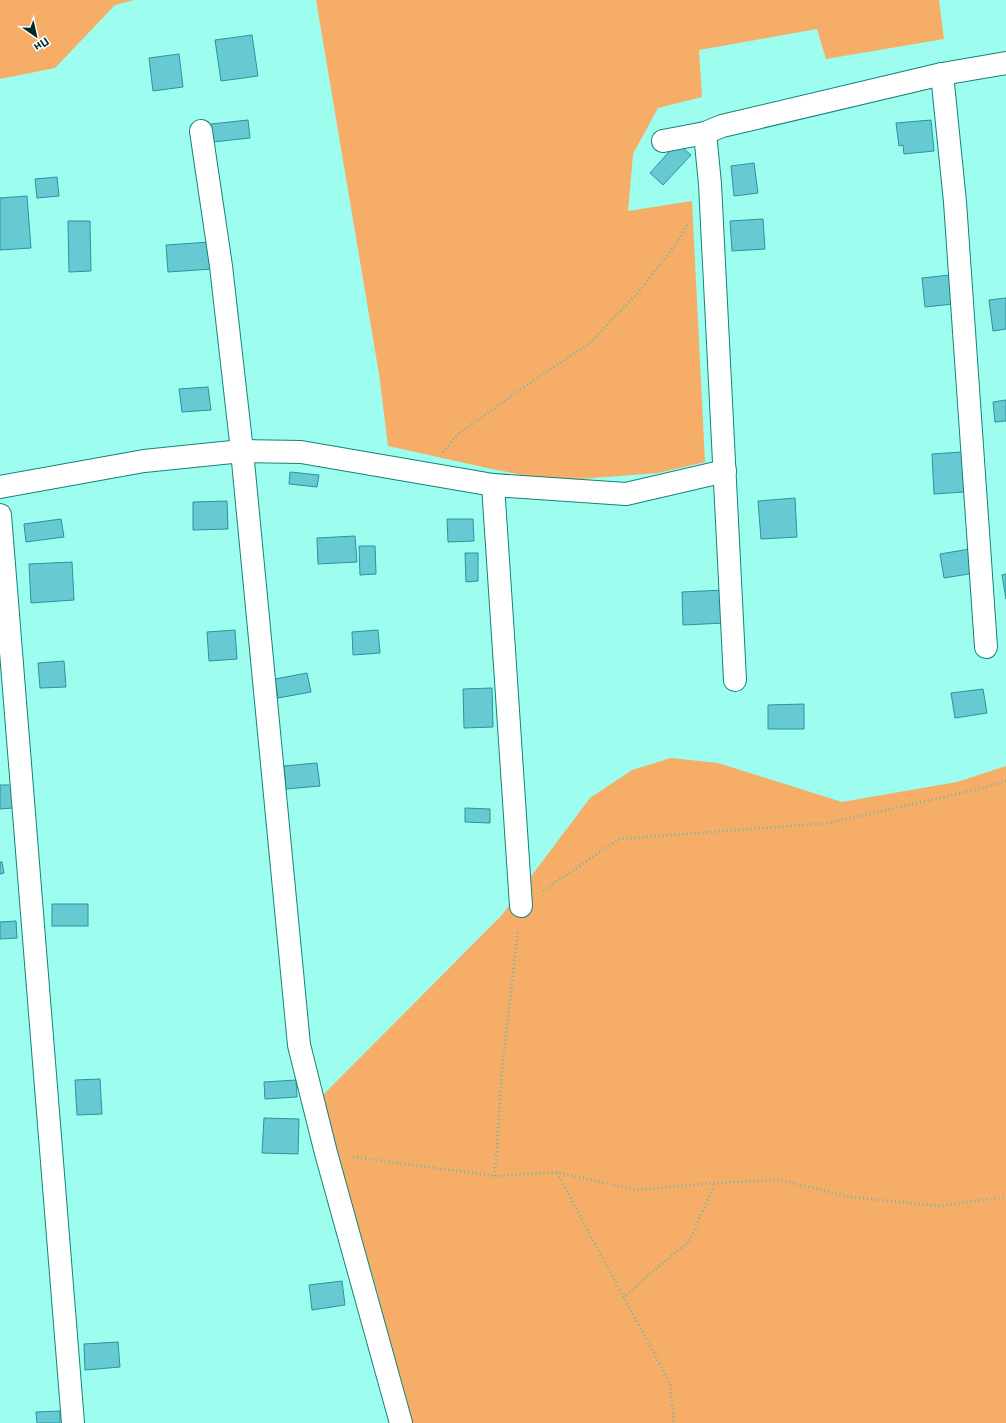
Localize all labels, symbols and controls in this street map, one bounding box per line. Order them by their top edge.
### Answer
north arrow [16,16,56,56]
text: Пн [31,34,52,55]

